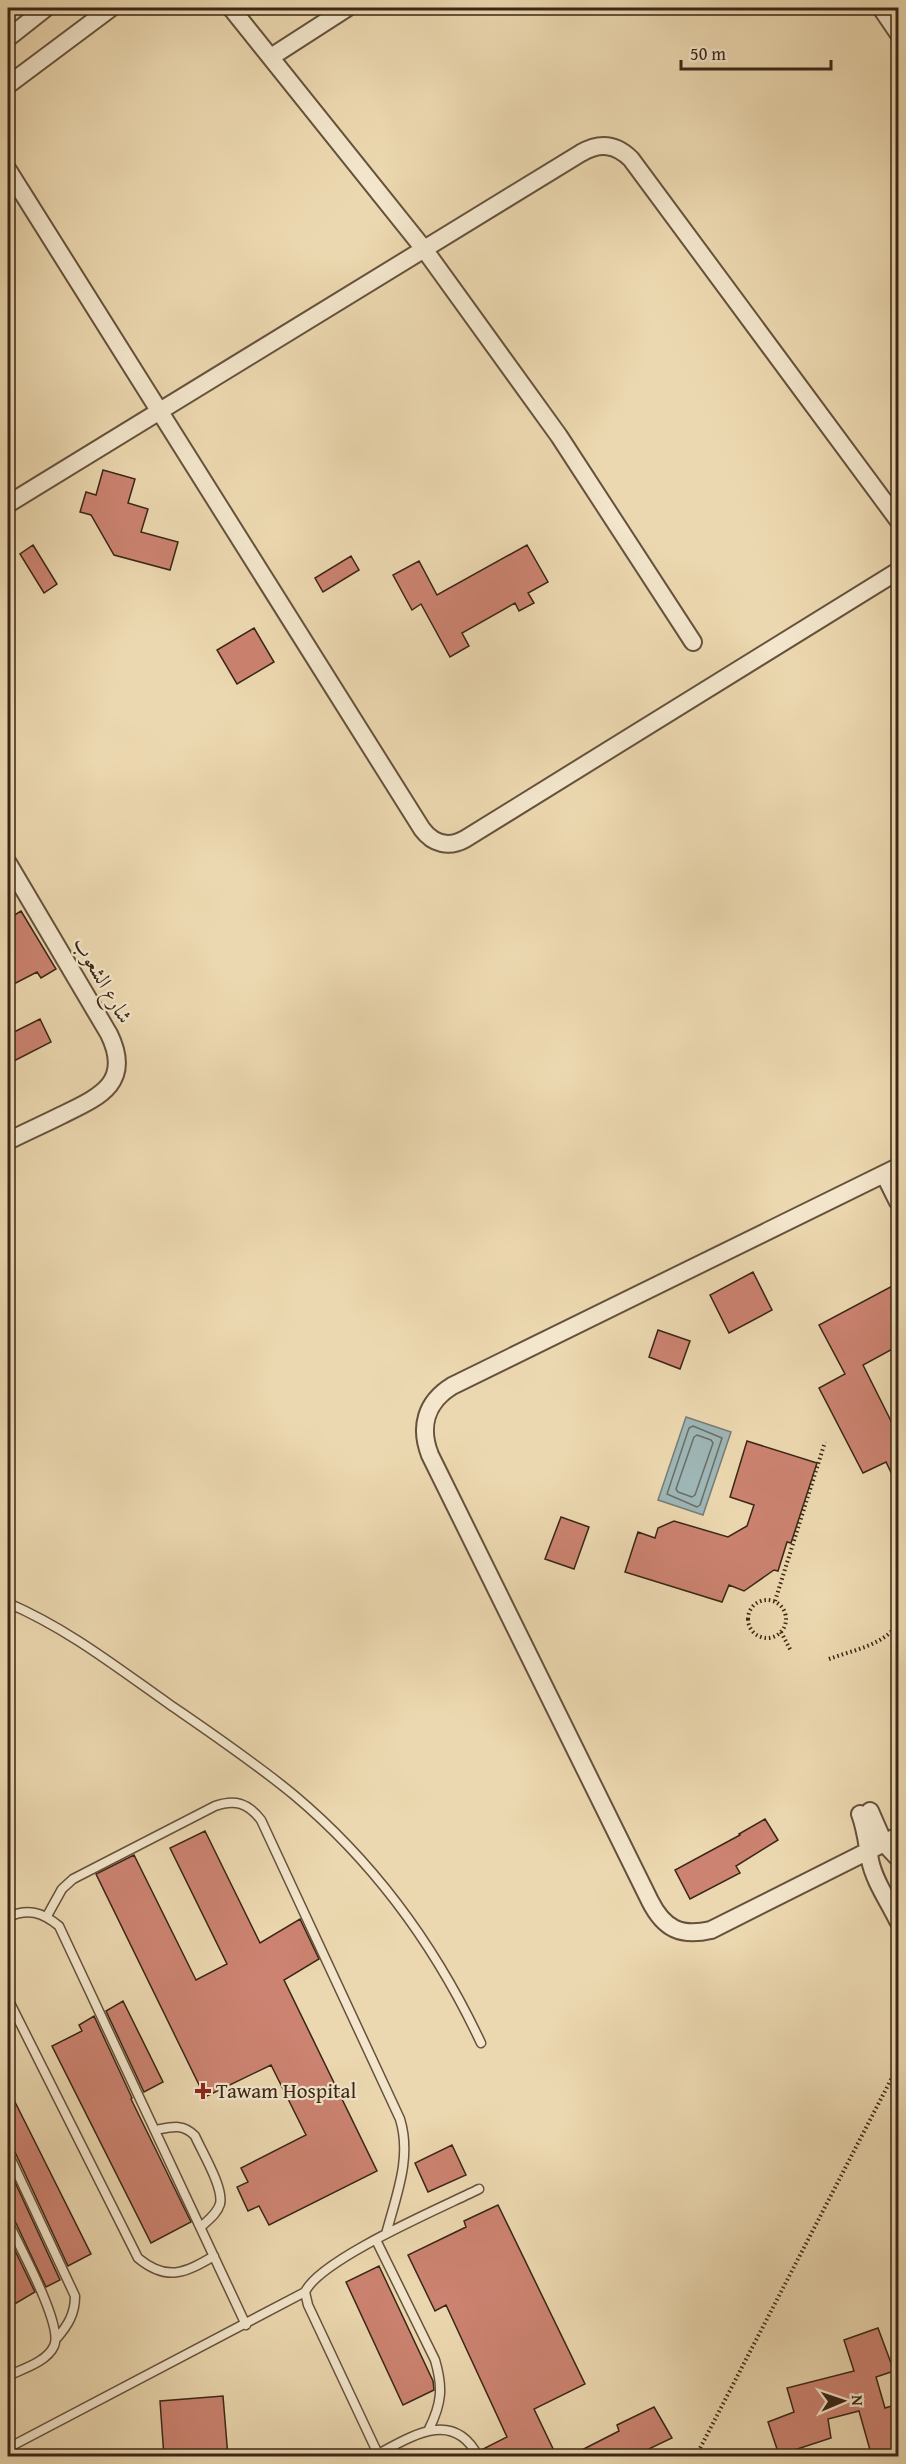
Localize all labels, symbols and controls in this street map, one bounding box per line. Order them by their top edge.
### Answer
scale bar [681,33,831,71]
text: 50 m [690,40,726,67]
street label: شارع الشعوب [64,931,141,1030]
place label: Tawam Hospital [216,2075,356,2106]
marker: Tawam Hospital [194,2082,212,2100]
north arrow [813,2371,873,2431]
text: N [846,2395,870,2407]

